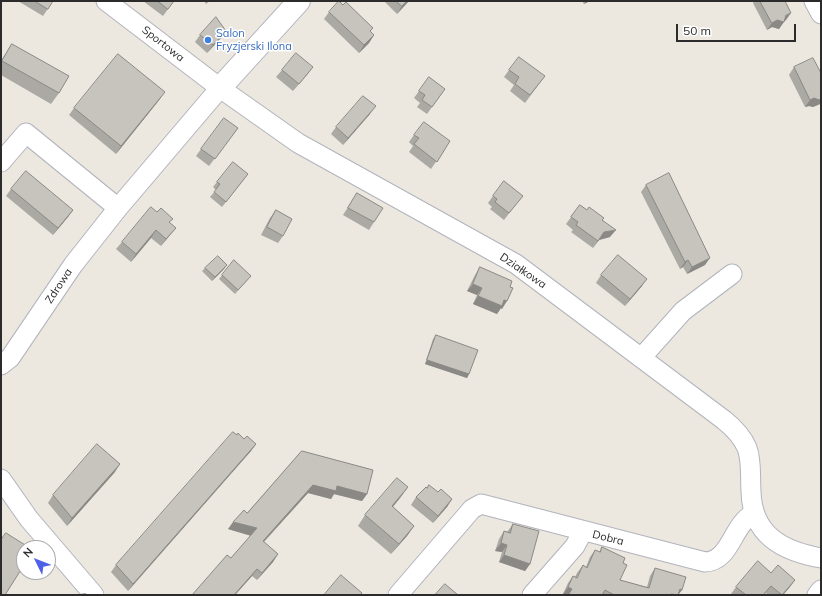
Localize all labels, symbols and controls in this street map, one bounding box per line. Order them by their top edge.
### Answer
scale bar [678,16,798,42]
street label: Sportowa [139,23,187,65]
text: 50 m [683,23,711,38]
place label: Salon Fryzjerski Ilona [216,27,292,53]
marker: Salon Fryzjerski Ilona [203,35,213,45]
street label: Działkowa [497,251,549,291]
street label: Zdrowa [43,266,75,306]
street label: Dobra [591,528,625,548]
north arrow [16,540,56,580]
text: N [20,545,36,560]

